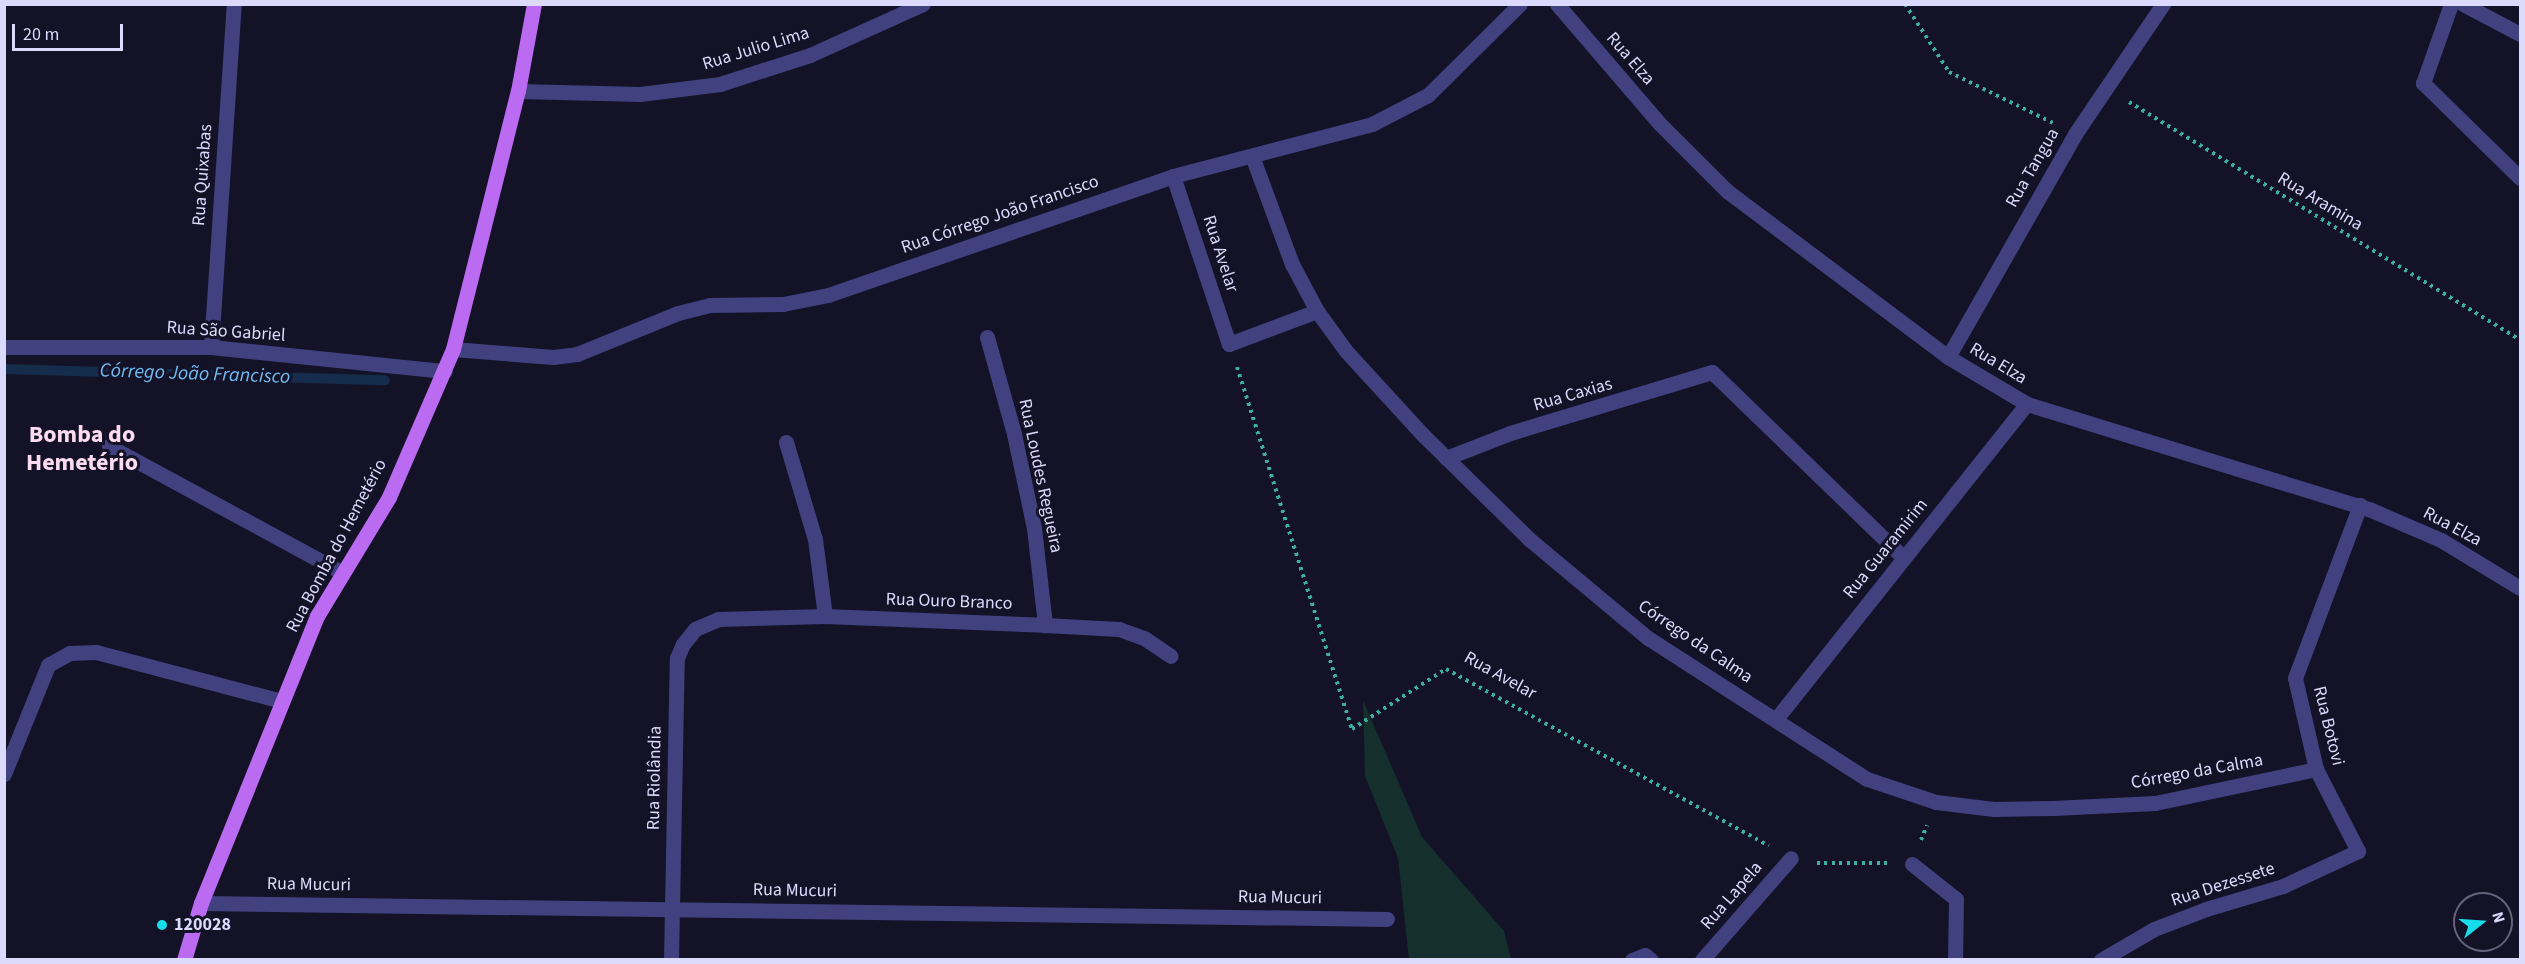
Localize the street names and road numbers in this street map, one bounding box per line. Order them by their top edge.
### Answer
street label: Rua Julio Lima [700,22,812,76]
street label: Rua Elza [1601,28,1659,90]
street label: Rua Quixabas [189,123,217,227]
street label: Rua Tangua [2002,125,2064,211]
street label: Rua Aramina [2273,168,2367,236]
street label: Rua Córrego João Francisco [898,171,1102,259]
street label: Rua Avelar [1197,213,1243,295]
street label: Rua São Gabriel [166,317,286,347]
street label: Rua Elza [1965,338,2031,390]
street label: Rua Caxias [1531,373,1615,417]
street label: Rua Loudes Regueira [1013,397,1067,555]
street label: Rua Bomba do Hemetério [282,456,392,636]
street label: Rua Guaramirim [1839,495,1933,603]
street label: Rua Elza [2419,503,2485,551]
street label: Rua Ouro Branco [885,589,1013,615]
street label: Córrego da Calma [1633,596,1757,688]
street label: Rua Avelar [1460,647,1540,705]
street label: Rua Botovi [2308,684,2348,768]
street label: Rua Riolândia [643,726,667,830]
street label: Córrego da Calma [2129,750,2265,794]
street label: Rua Lapela [1697,858,1767,934]
street label: Rua Dezessete [2168,858,2278,912]
street label: Rua Mucuri [267,873,351,897]
street label: Rua Mucuri [753,879,837,903]
street label: Rua Mucuri [1238,886,1322,910]

